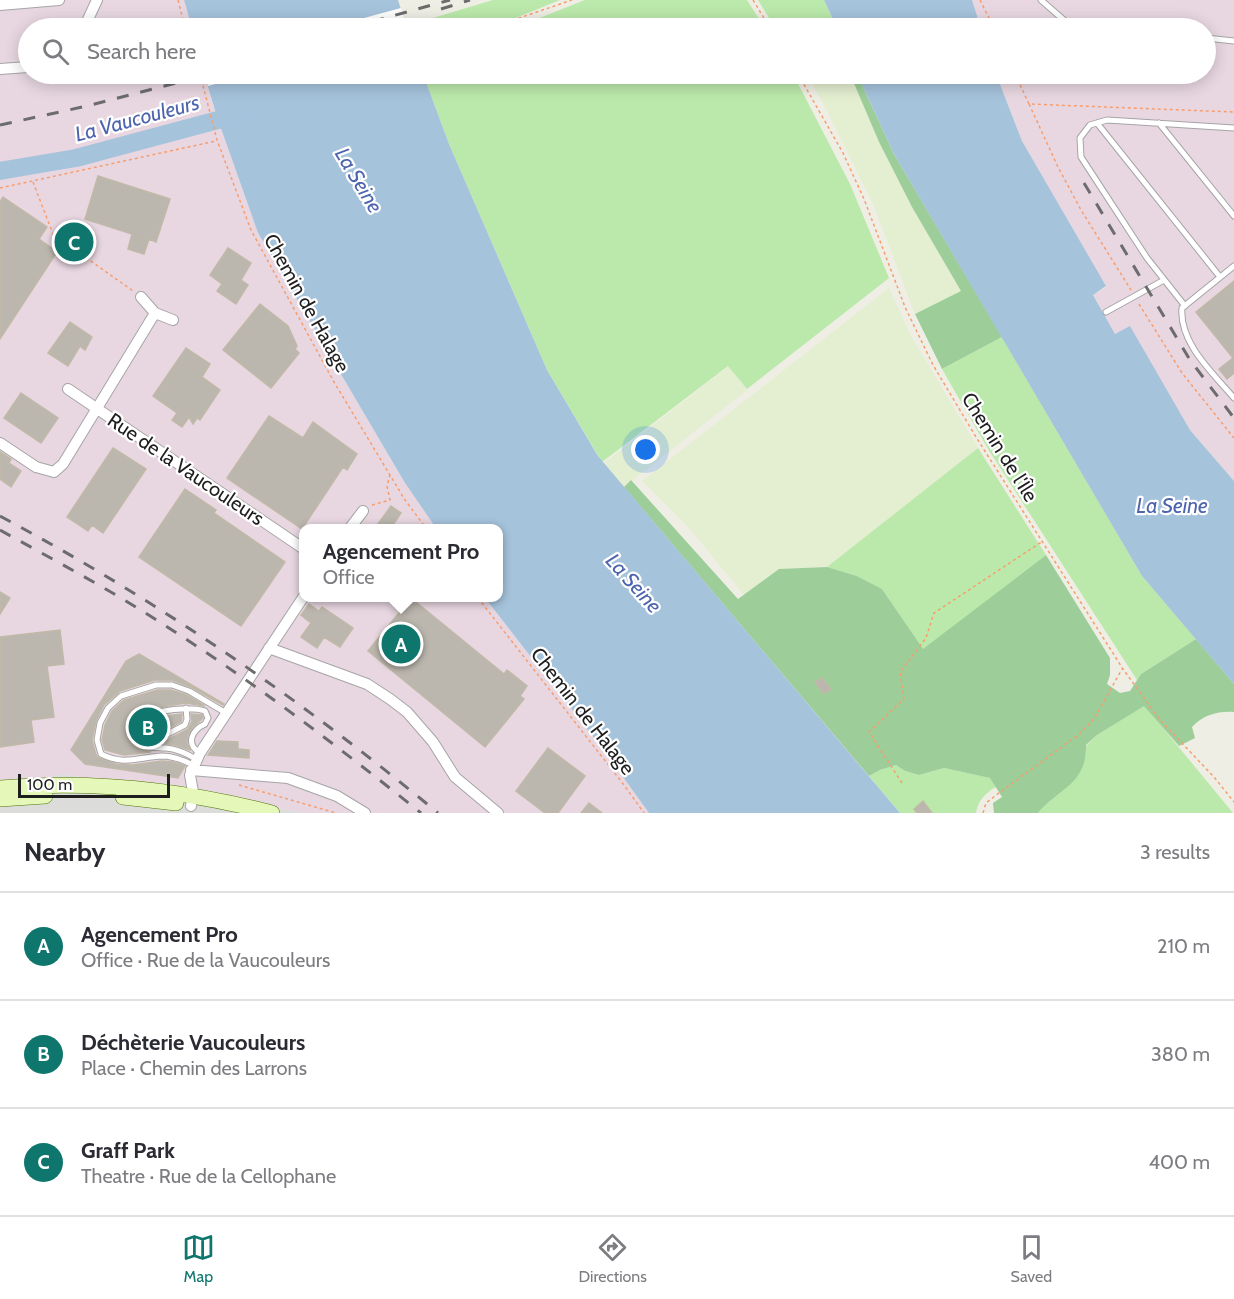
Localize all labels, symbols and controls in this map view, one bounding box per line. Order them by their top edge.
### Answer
search box [18,18,1216,84]
icon: search [39,35,72,68]
text: Search here [87,38,196,65]
water label: La Vaucouleurs [72,89,202,147]
water label: La Seine [330,143,388,217]
pin: C [54,220,94,264]
street label: Chemin de Halage [259,230,355,376]
street label: Chemin de l'Île [957,388,1043,506]
street label: Rue de la Vaucouleurs [103,408,269,530]
your location [631,435,660,464]
water label: La Seine [1136,493,1208,518]
popup [299,524,503,602]
text: Agencement Pro [323,538,479,565]
water label: La Seine [601,548,667,618]
text: Office [323,565,375,589]
pin: A [382,622,420,666]
street label: Chemin de Halage [526,643,640,779]
pin: B [128,704,168,750]
scale bar [18,771,170,798]
text: 100 m [27,775,72,794]
text: Nearby [24,836,105,868]
text: 3 results [1140,840,1210,864]
text: Agencement Pro [81,921,238,948]
text: A [37,934,50,958]
text: 210 m [1157,934,1210,958]
text: Office · Rue de la Vaucouleurs [81,948,330,972]
text: Déchèterie Vaucouleurs [81,1029,305,1056]
text: B [37,1042,50,1066]
text: 380 m [1151,1042,1210,1066]
text: Place · Chemin des Larrons [81,1056,307,1080]
text: Graff Park [81,1137,175,1164]
text: C [37,1150,50,1174]
text: 400 m [1148,1150,1210,1174]
text: Theatre · Rue de la Cellophane [81,1164,336,1188]
tab: Map [182,1231,215,1286]
tab: Directions [579,1231,647,1286]
tab: Saved [1011,1231,1052,1286]

